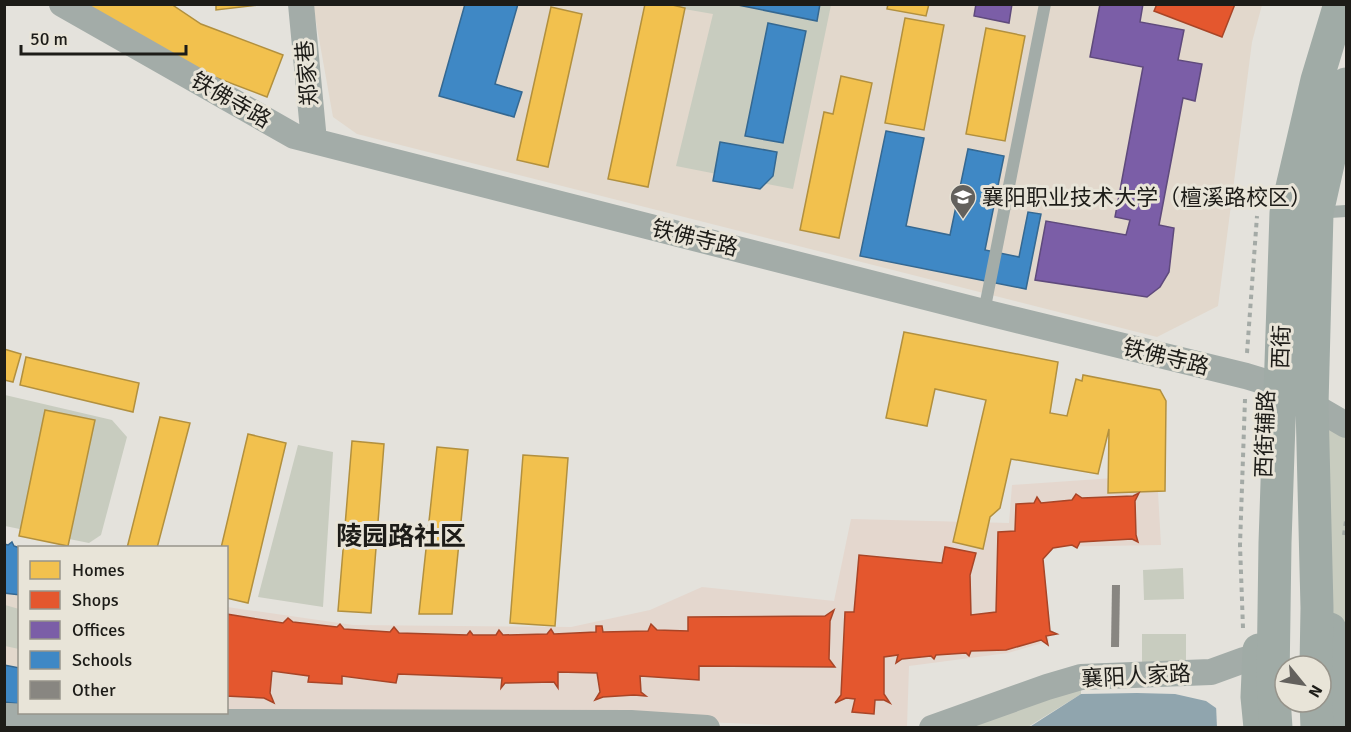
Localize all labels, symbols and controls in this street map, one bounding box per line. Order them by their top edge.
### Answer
scale bar [21,18,186,56]
text: 50 m [30,28,68,50]
street label: 郑家巷 [291,39,323,107]
street label: 铁佛寺路 [186,66,276,134]
school or university icon: 襄阳职业技术大学（檀溪路校区） [948,182,978,220]
place label: 襄阳职业技术大学（檀溪路校区） [982,184,1312,211]
street label: 铁佛寺路 [649,214,741,262]
street label: 西街 [1267,325,1295,369]
street label: 铁佛寺路 [1120,333,1212,381]
street label: 西街辅路 [1250,390,1280,478]
district label: 陵园路社区 [336,521,466,553]
legend [18,546,228,714]
text: Homes [72,559,125,581]
text: Shops [72,589,119,611]
text: Offices [72,619,125,641]
text: Schools [72,649,132,671]
north arrow [1273,654,1333,714]
street label: 襄阳人家路 [1080,660,1192,692]
text: Other [72,679,116,701]
text: N [1304,681,1327,701]

